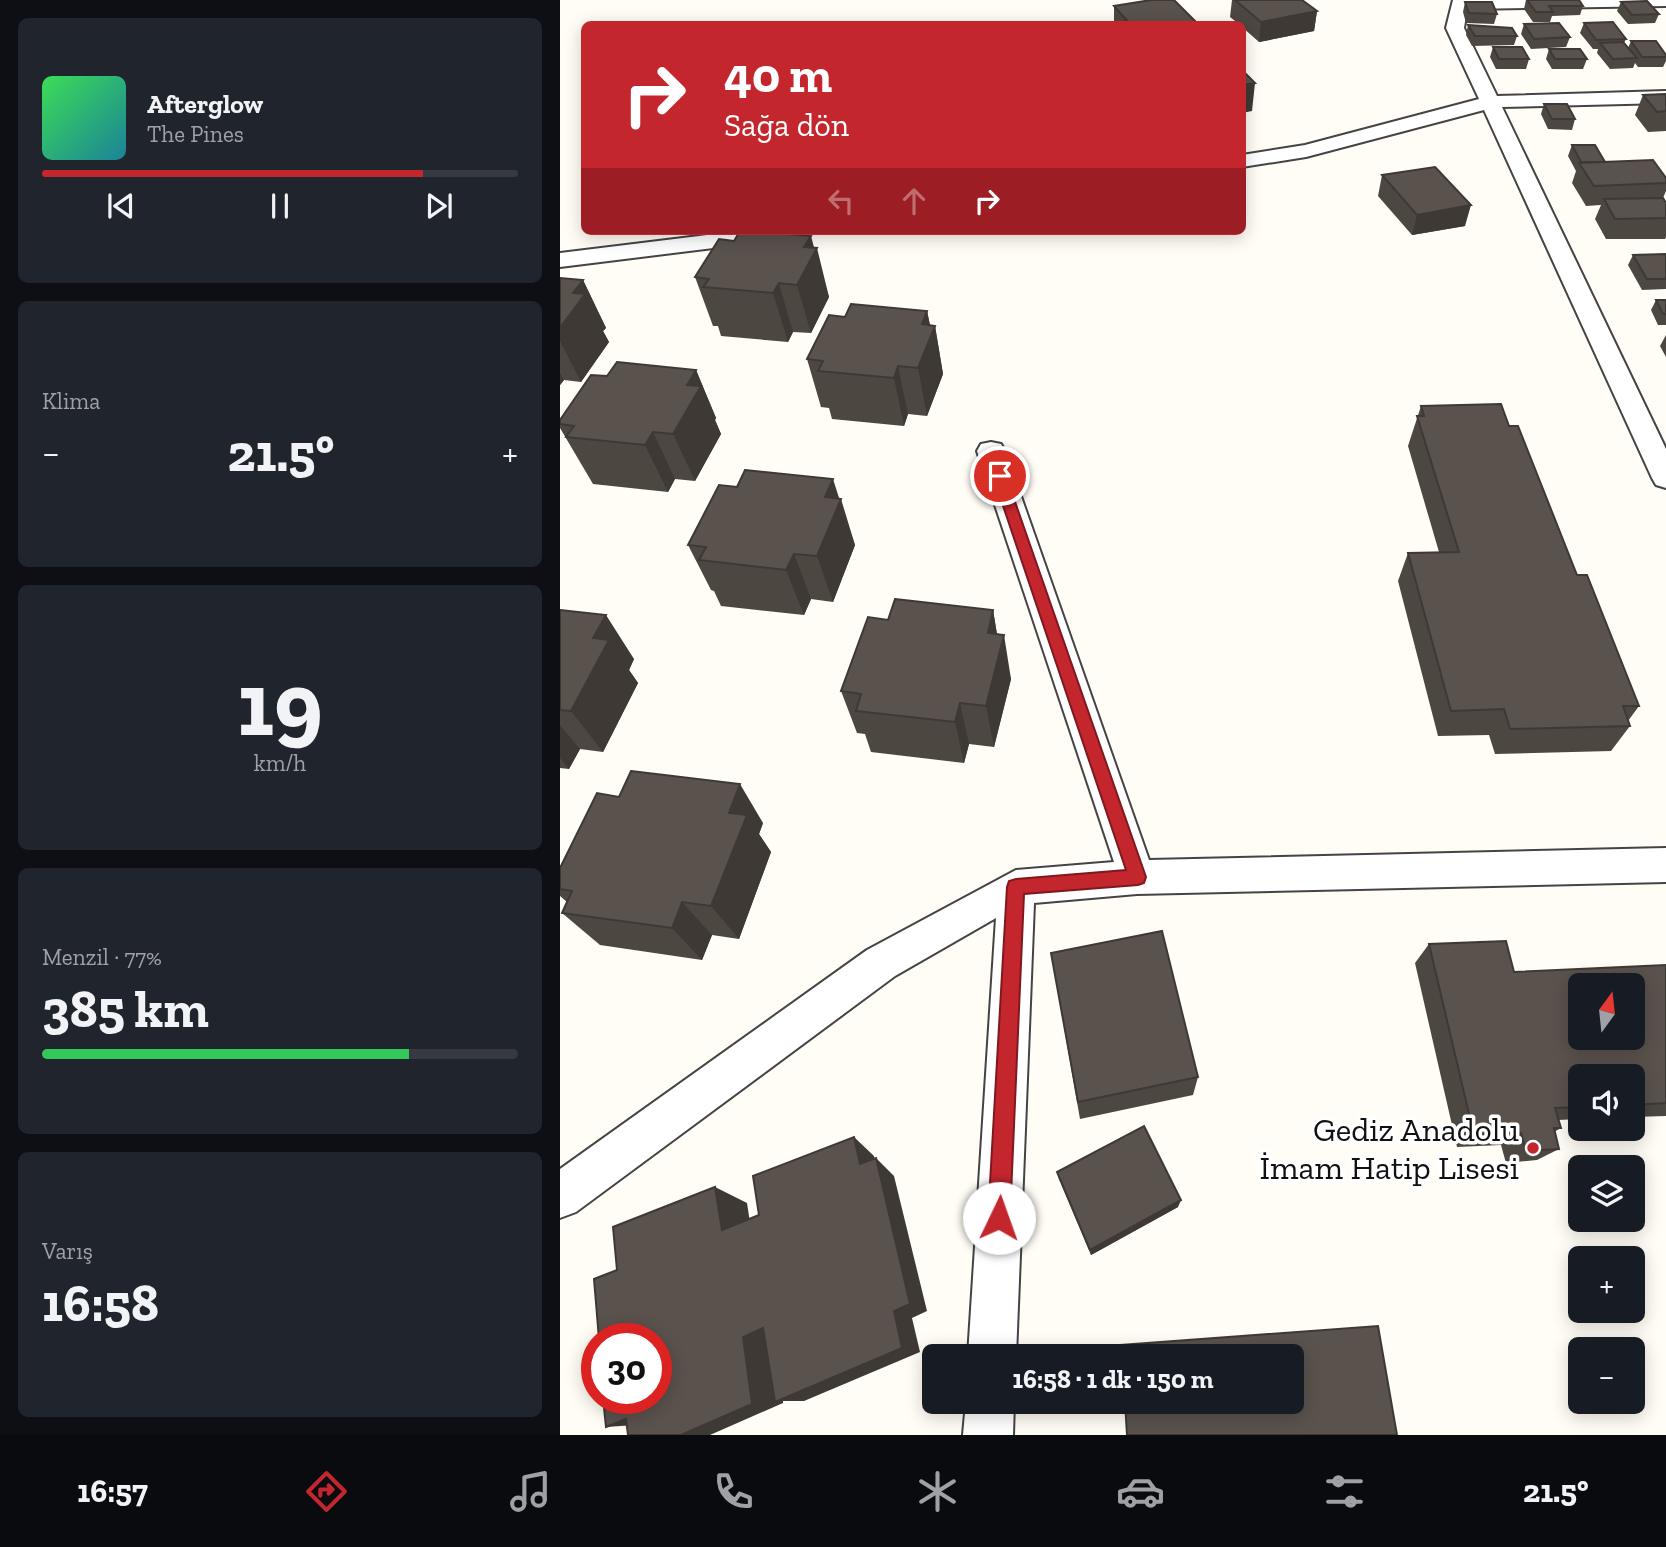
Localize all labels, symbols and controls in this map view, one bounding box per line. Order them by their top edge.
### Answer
text: 40 m [724,46,832,105]
icon: right [609,49,700,140]
text: Afterglow [147,88,263,120]
text: Sağa dön [724,106,849,144]
text: The Pines [147,120,244,148]
icon: left [822,182,860,220]
icon: ahead [895,182,933,220]
icon: right [968,182,1006,220]
icon: previous [102,187,140,225]
icon: pause [261,187,299,225]
icon: next [420,187,458,225]
text: Klima [42,387,100,415]
text: 21.5° [227,422,334,484]
text: − [42,430,60,476]
text: + [502,430,518,476]
pin [970,446,1030,506]
icon: arrive [981,457,1019,495]
text: 19 [237,649,323,758]
text: km/h [254,749,306,777]
text: Menzil · 77% [42,943,162,971]
north arrow [1568,973,1645,1050]
map controls [1568,973,1645,1414]
text: 385 km [42,978,209,1040]
button: sound [1568,1064,1645,1141]
place label: Gediz Anadolu İmam Hatip Lisesi [1259,1110,1519,1187]
marker: Gediz Anadolu İmam Hatip Lisesi [1525,1140,1541,1156]
button: layers [1568,1155,1645,1232]
position arrow [962,1181,1036,1255]
text: Varış [42,1237,93,1265]
button: + [1568,1246,1645,1323]
text: 16:58 [42,1272,159,1334]
speed limit sign: 30 [581,1323,672,1414]
button: − [1568,1337,1645,1414]
text: 16:58 · 1 dk · 150 m [1012,1363,1214,1395]
icon: directions [302,1467,351,1516]
icon: music [506,1467,555,1516]
icon: phone [709,1467,758,1516]
icon: climate [913,1467,962,1516]
icon: car [1116,1467,1165,1516]
icon: filters [1320,1467,1369,1516]
text: 16:57 [77,1472,148,1510]
text: 21.5° [1523,1472,1589,1510]

